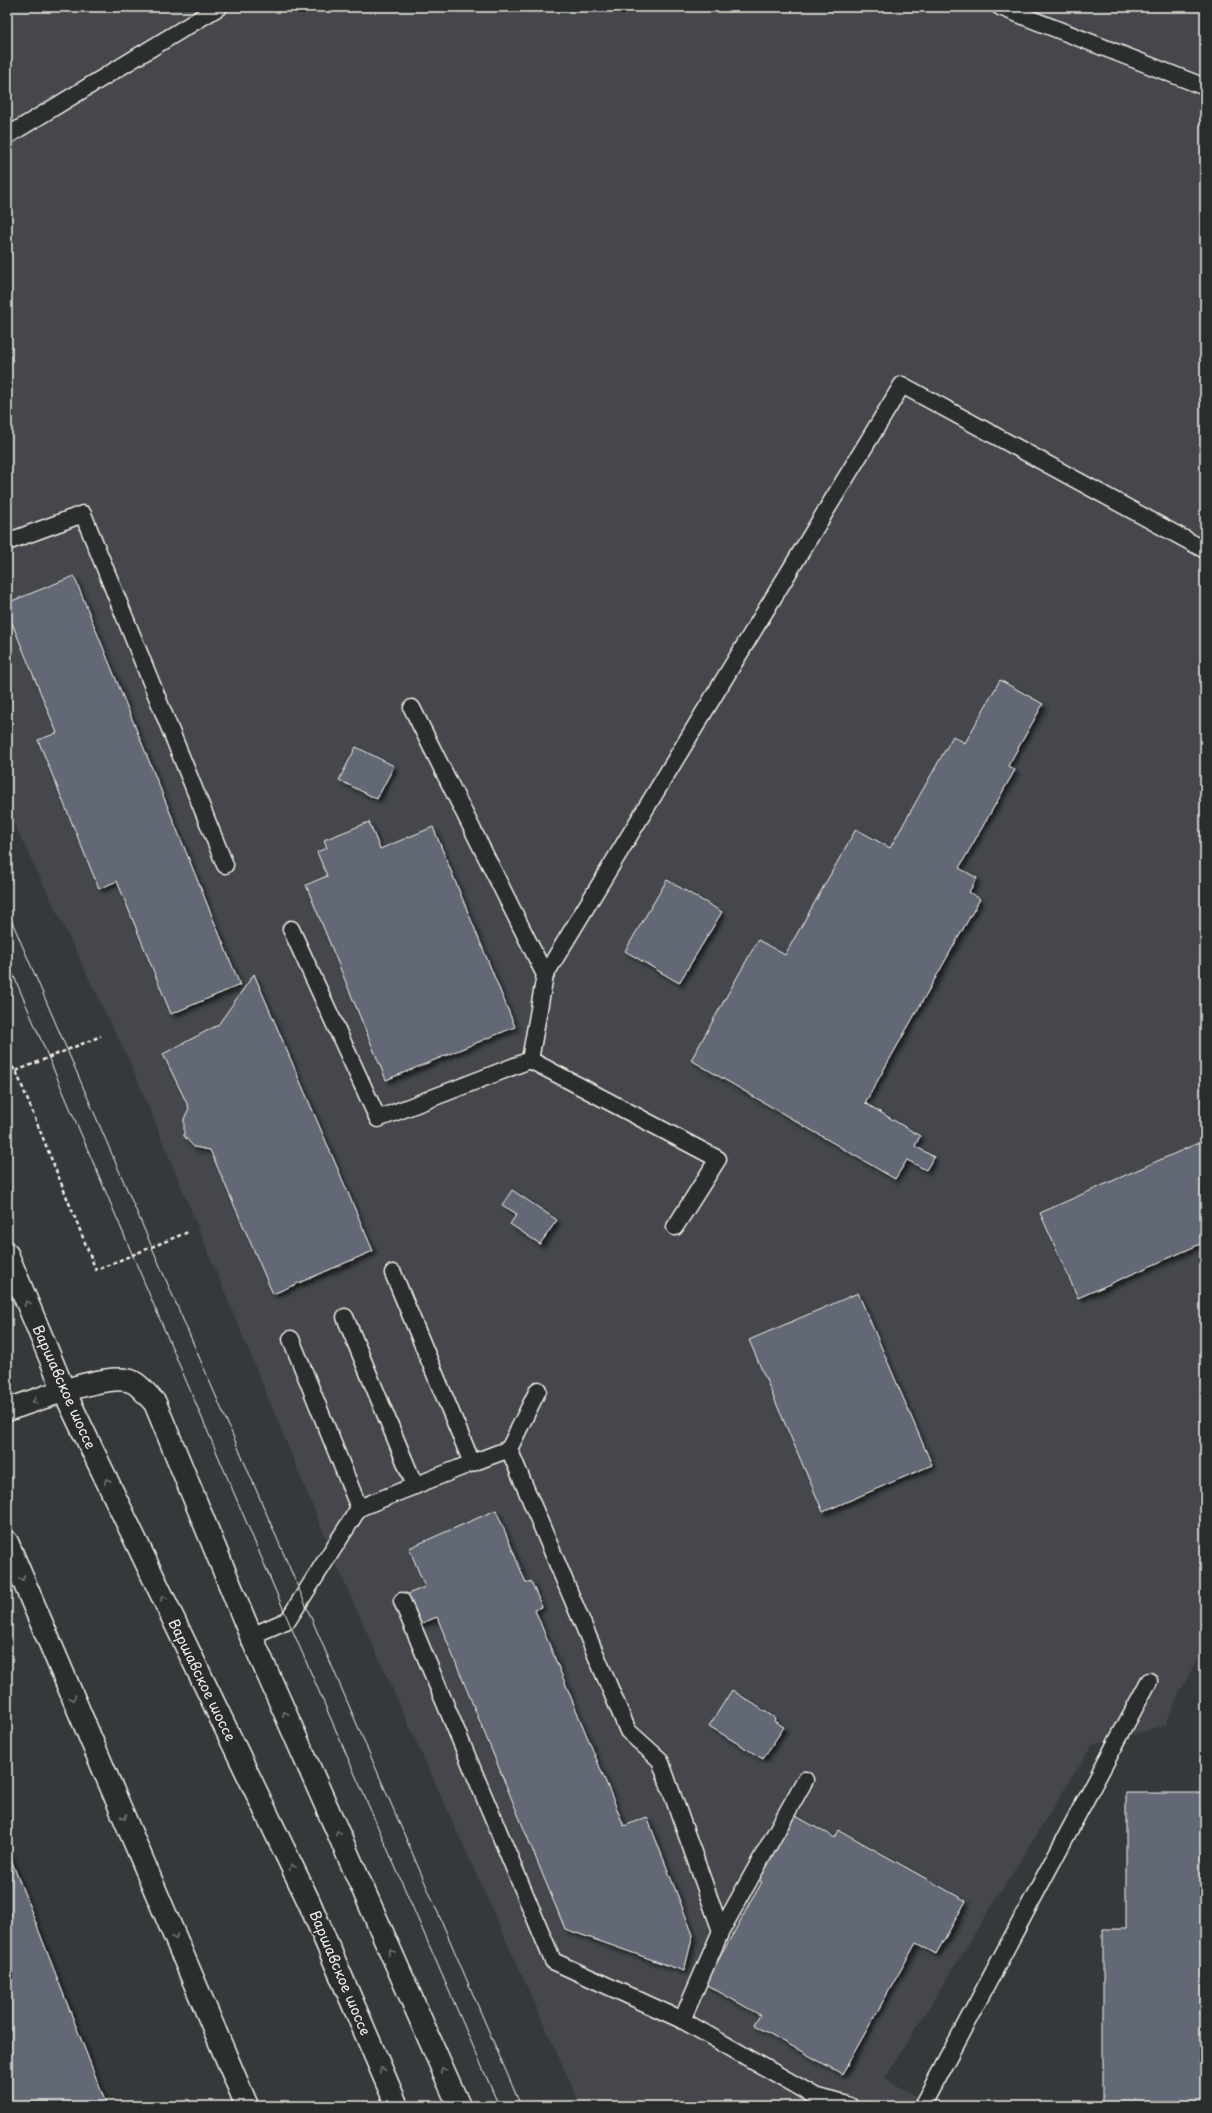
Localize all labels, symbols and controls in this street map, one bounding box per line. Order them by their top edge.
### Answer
one-way arrow [24,1299,32,1306]
street label: Варшавское шоссе [28,1321,101,1452]
one-way arrow [32,1396,39,1404]
one-way arrow [104,1478,112,1486]
one-way arrow [18,1575,26,1582]
one-way arrow [160,1595,168,1603]
street label: Варшавское шоссе [164,1615,241,1745]
one-way arrow [68,1693,76,1701]
one-way arrow [282,1710,290,1717]
one-way arrow [119,1813,127,1821]
one-way arrow [335,1829,343,1837]
one-way arrow [289,1864,297,1871]
street label: Варшавское шоссе [305,1907,376,2039]
one-way arrow [170,1933,178,1940]
one-way arrow [388,1948,396,1956]
one-way arrow [378,2067,386,2074]
one-way arrow [440,2067,448,2074]

